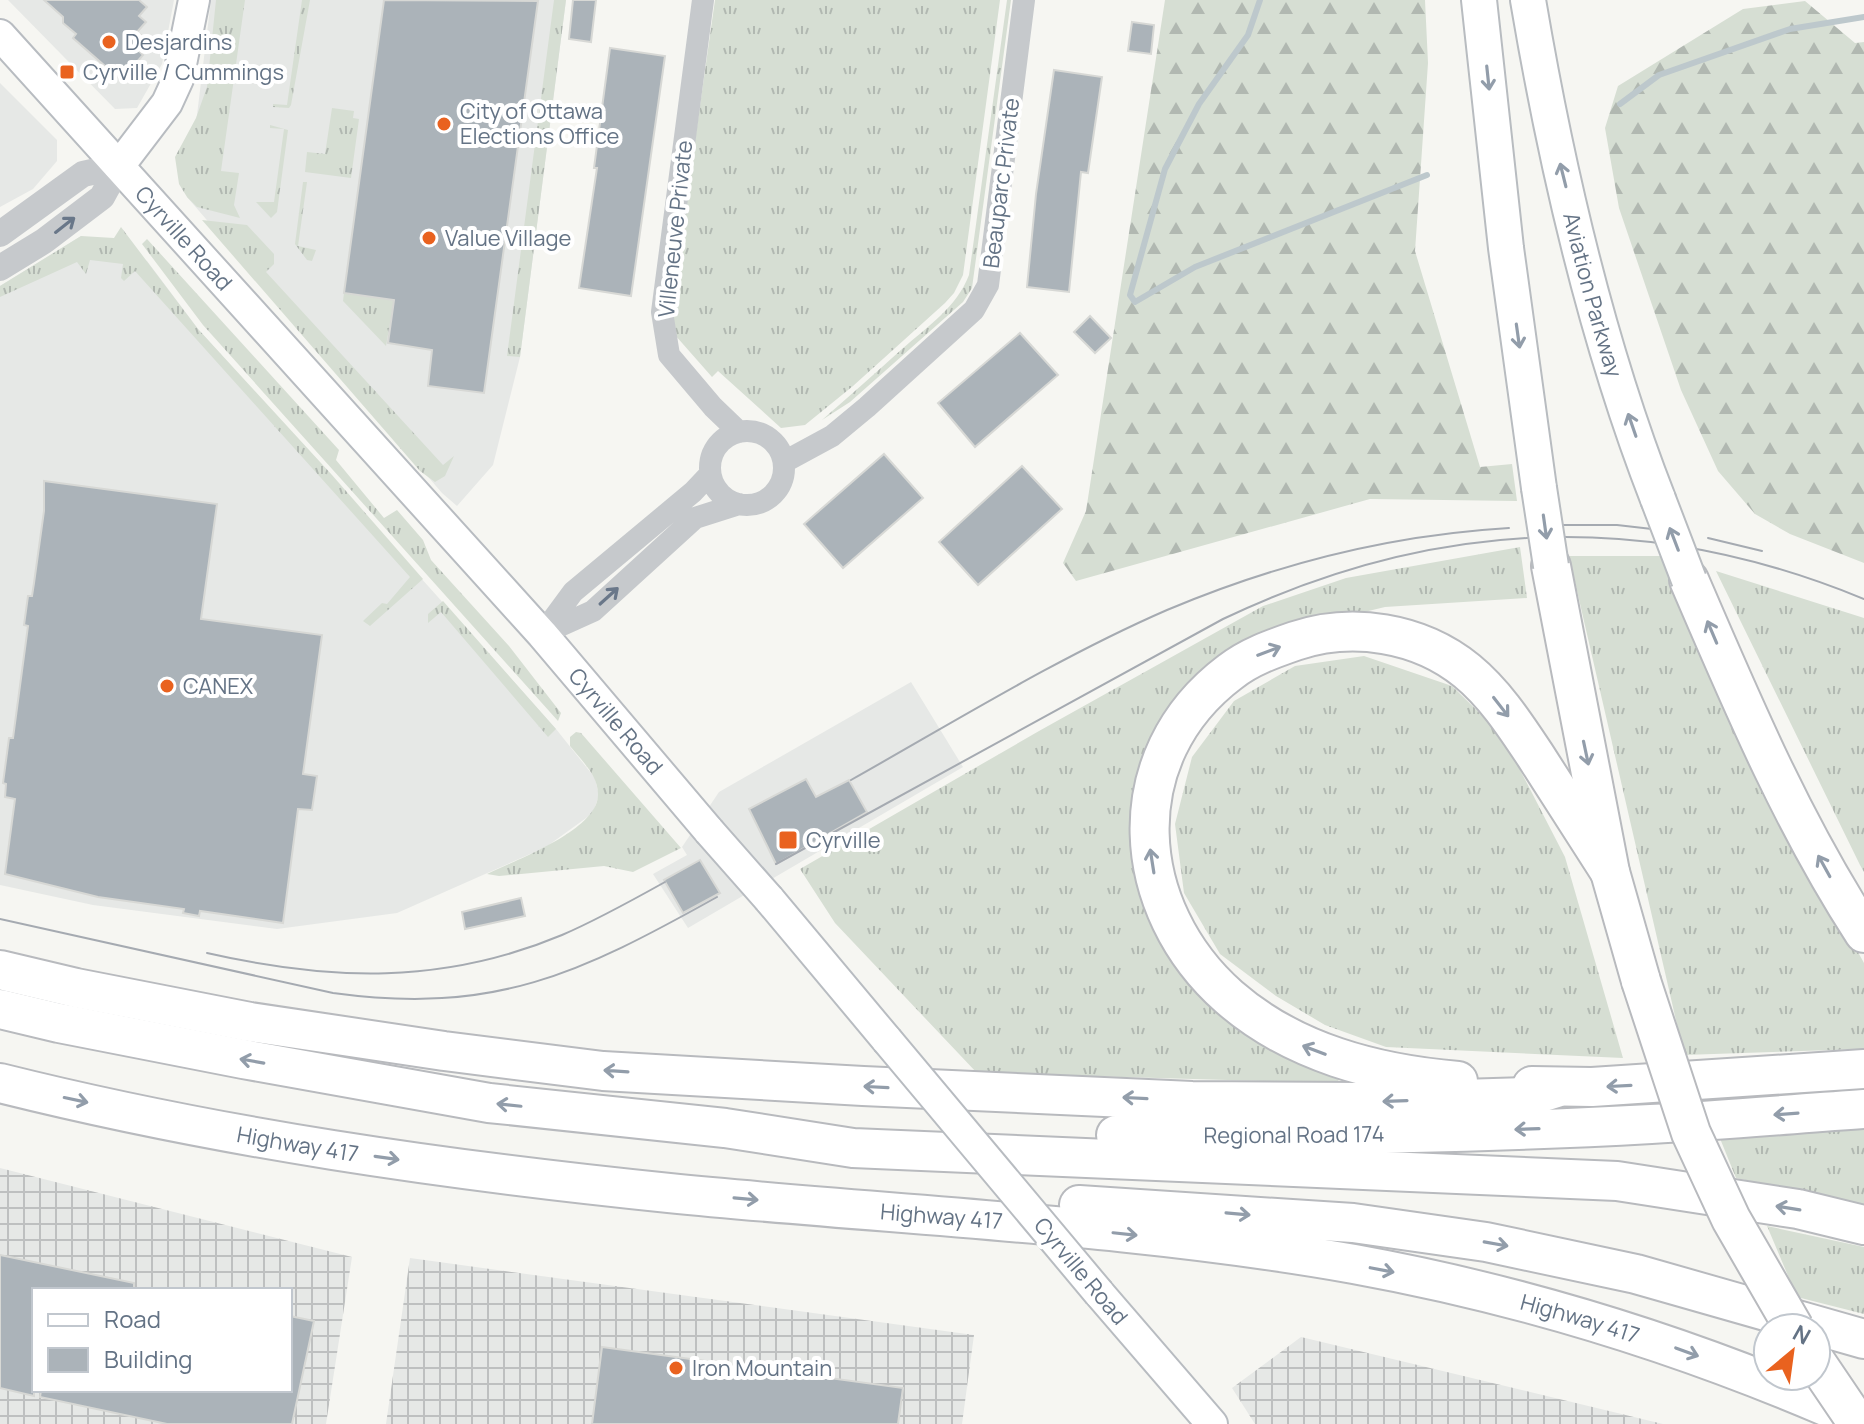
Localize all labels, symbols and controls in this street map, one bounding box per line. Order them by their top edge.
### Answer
place label: Desjardins [125,27,232,57]
marker: Desjardins [100,33,118,51]
place label: Cyrville / Cummings [83,57,284,87]
marker: Cyrville / Cummings [58,63,76,81]
one-way arrow [1480,64,1495,90]
place label: City of Ottawa Elections Office [460,96,619,151]
street label: Beauparc Private [976,96,1026,270]
marker: City of Ottawa Elections Office [435,115,453,133]
street label: Villeneuve Private [651,139,699,319]
one-way arrow [1555,162,1570,188]
street label: Cyrville Road [129,179,239,297]
street label: Aviation Parkway [1556,210,1630,381]
one-way arrow [54,216,75,234]
place label: Value Village [445,223,571,253]
marker: Value Village [420,229,438,247]
one-way arrow [1511,323,1526,348]
one-way arrow [1624,413,1639,438]
one-way arrow [1538,514,1553,539]
one-way arrow [1666,527,1680,552]
one-way arrow [599,587,619,605]
one-way arrow [1703,620,1718,645]
one-way arrow [1256,643,1281,657]
street label: Cyrville Road [562,661,670,781]
place label: CANEX [183,671,254,701]
marker: CANEX [158,677,176,695]
one-way arrow [1493,696,1510,717]
one-way arrow [1579,740,1594,765]
place label: Cyrville [806,825,881,855]
marker: Cyrville [777,829,799,851]
one-way arrow [1144,849,1159,875]
one-way arrow [1815,855,1831,879]
one-way arrow [1302,1042,1327,1056]
one-way arrow [240,1052,266,1067]
one-way arrow [603,1063,630,1078]
one-way arrow [863,1079,890,1094]
one-way arrow [1606,1079,1633,1094]
one-way arrow [1122,1091,1149,1106]
one-way arrow [63,1093,89,1108]
one-way arrow [1382,1093,1409,1109]
one-way arrow [496,1098,523,1113]
one-way arrow [1773,1107,1800,1122]
street label: Highway 417 [235,1119,361,1169]
street label: Regional Road 174 [1203,1119,1385,1150]
one-way arrow [1514,1121,1541,1136]
one-way arrow [373,1151,399,1166]
one-way arrow [732,1192,759,1207]
street label: Highway 417 [879,1196,1004,1236]
one-way arrow [1776,1199,1801,1214]
one-way arrow [1224,1207,1251,1222]
street label: Cyrville Road [1027,1211,1135,1331]
one-way arrow [1111,1226,1138,1241]
one-way arrow [1483,1237,1508,1252]
one-way arrow [1369,1263,1394,1278]
street label: Highway 417 [1517,1287,1643,1350]
legend [32,1288,292,1392]
text: Road [104,1302,161,1335]
north arrow [1752,1312,1832,1392]
text: N [1788,1318,1816,1351]
text: Building [104,1342,192,1375]
one-way arrow [1674,1346,1699,1360]
place label: Iron Mountain [692,1353,832,1383]
marker: Iron Mountain [667,1359,685,1377]

